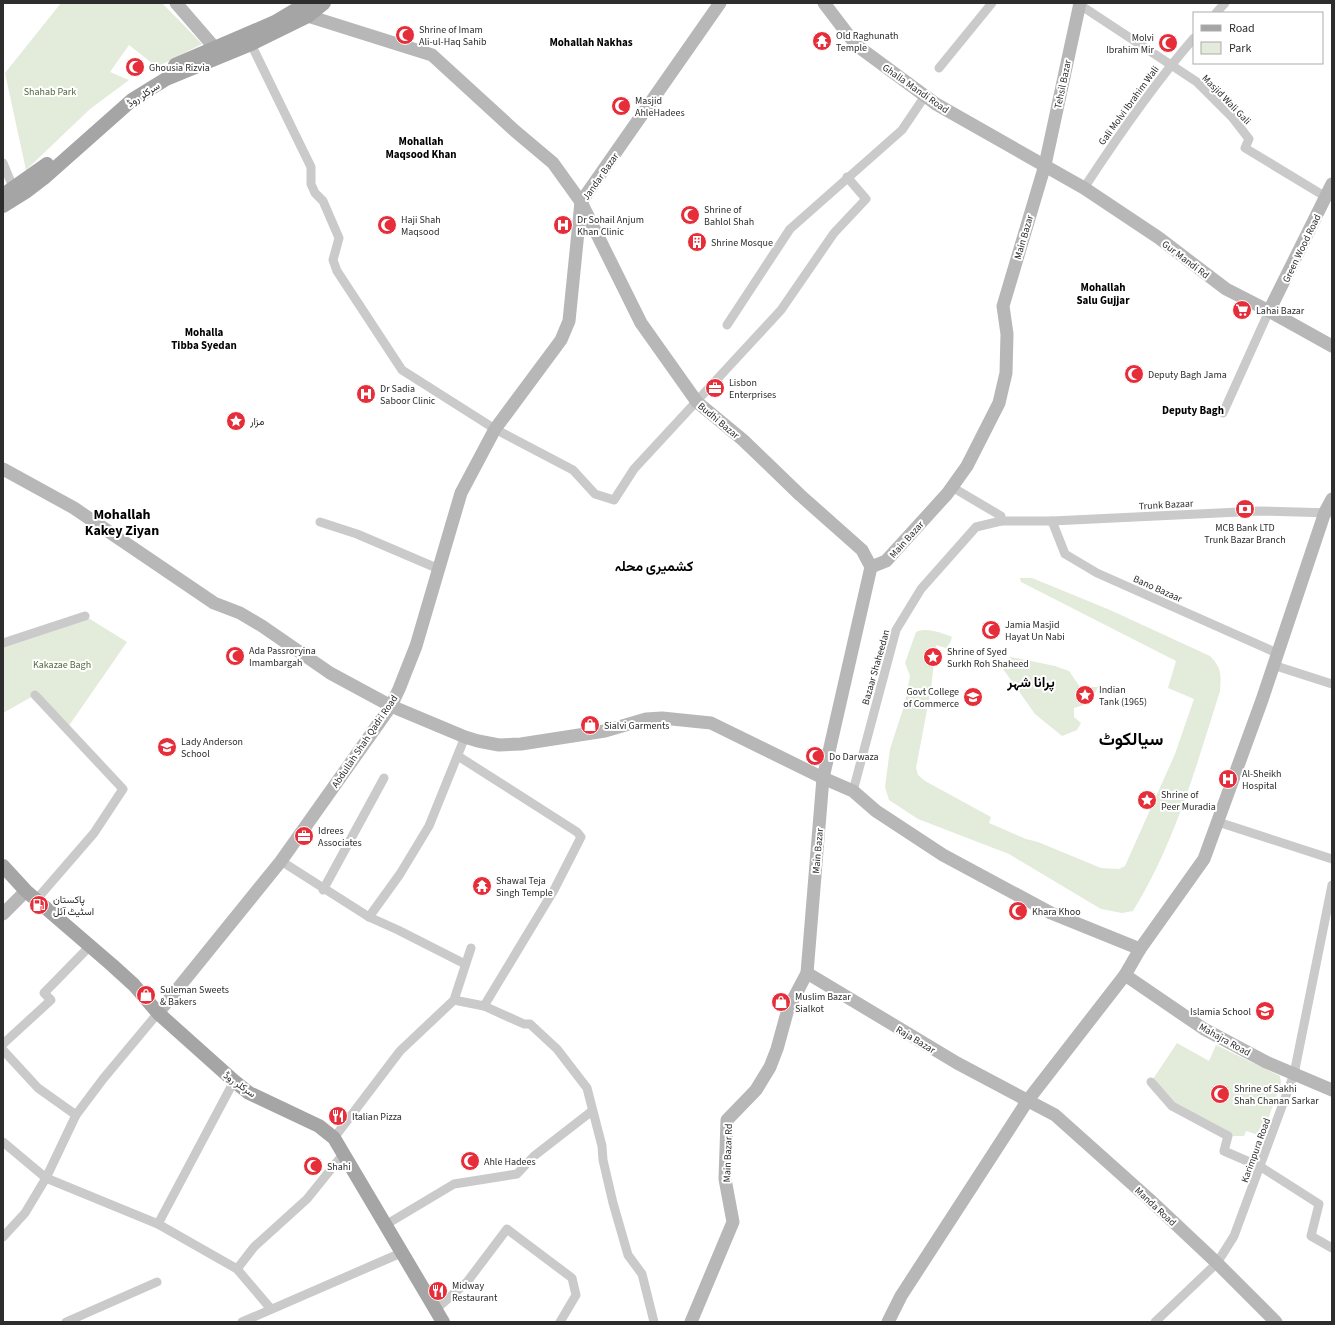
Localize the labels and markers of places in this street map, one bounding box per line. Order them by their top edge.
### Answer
place label: Shrine of Imam Ali-ul-Haq Sahib [419,23,487,49]
mosque icon: Shrine of Imam Ali-ul-Haq Sahib [394,24,416,46]
place label: Old Raghunath Temple [836,29,899,55]
temple icon: Old Raghunath Temple [811,30,833,52]
place label: Molvi Ibrahim Mir [1106,31,1155,57]
mosque icon: Molvi Ibrahim Mir [1157,32,1179,54]
mosque icon: Ghousia Rizvia [124,56,146,78]
place label: Ghousia Rizvia [149,61,210,75]
place label: Masjid AhleHadees [635,94,685,120]
mosque icon: Masjid AhleHadees [610,95,632,117]
place label: Shrine of Bahlol Shah [704,203,754,229]
mosque icon: Shrine of Bahlol Shah [679,204,701,226]
place label: Haji Shah Maqsood [401,213,441,239]
place label: Dr Sohail Anjum Khan Clinic [577,213,644,239]
mosque icon: Haji Shah Maqsood [376,214,398,236]
hospital icon: Dr Sohail Anjum Khan Clinic [552,214,574,236]
building icon: Shrine Mosque [686,231,708,253]
place label: Shrine Mosque [711,236,773,250]
supermarket icon: Lahai Bazar [1231,299,1253,321]
place label: Lahai Bazar [1256,304,1305,318]
mosque icon: Deputy Bagh Jama [1123,363,1145,385]
place label: Deputy Bagh Jama [1148,368,1227,382]
place label: Lisbon Enterprises [729,376,776,402]
office icon: Lisbon Enterprises [704,377,726,399]
place label: Dr Sadia Saboor Clinic [380,382,436,408]
hospital icon: Dr Sadia Saboor Clinic [355,383,377,405]
place icon: مزار [225,410,247,432]
place label: مزار [249,415,264,429]
bank icon: MCB Bank LTD Trunk Bazar Branch [1234,498,1256,520]
place label: MCB Bank LTD Trunk Bazar Branch [1204,521,1286,547]
place label: Jamia Masjid Hayat Un Nabi [1005,618,1065,644]
mosque icon: Jamia Masjid Hayat Un Nabi [980,619,1002,641]
place label: Ada Passroryina Imambargah [249,644,316,670]
mosque icon: Ada Passroryina Imambargah [224,645,246,667]
place label: Shrine of Syed Surkh Roh Shaheed [947,645,1029,671]
place icon: Shrine of Syed Surkh Roh Shaheed [922,646,944,668]
place label: Indian Tank (1965) [1099,683,1147,709]
place icon: Indian Tank (1965) [1074,684,1096,706]
place label: Govt College of Commerce [903,685,959,711]
school or university icon: Govt College of Commerce [962,686,984,708]
shop icon: Sialvi Garments [579,714,601,736]
place label: Sialvi Garments [604,719,669,733]
place label: Lady Anderson School [181,735,243,761]
school or university icon: Lady Anderson School [156,736,178,758]
mosque icon: Do Darwaza [804,745,826,767]
place label: Do Darwaza [829,750,879,764]
place label: Al-Sheikh Hospital [1242,767,1282,793]
hospital icon: Al-Sheikh Hospital [1217,768,1239,790]
place label: Shrine of Peer Muradia [1161,788,1216,814]
place icon: Shrine of Peer Muradia [1136,789,1158,811]
place label: Idrees Associates [318,824,362,850]
office icon: Idrees Associates [293,825,315,847]
place label: Shawal Teja Singh Temple [496,874,553,900]
temple icon: Shawal Teja Singh Temple [471,875,493,897]
place label: پاکستان اسٹیٹ آئل [53,893,94,919]
fuel station icon: پاکستان اسٹیٹ آئل [28,894,50,916]
mosque icon: Khara Khoo [1007,900,1029,922]
place label: Khara Khoo [1032,905,1081,919]
place label: Suleman Sweets & Bakers [160,983,229,1009]
shop icon: Suleman Sweets & Bakers [135,984,157,1006]
place label: Muslim Bazar Sialkot [795,990,851,1016]
shop icon: Muslim Bazar Sialkot [770,991,792,1013]
school or university icon: Islamia School [1254,1000,1276,1022]
place label: Islamia School [1190,1005,1251,1019]
place label: Shrine of Sakhi Shah Chanan Sarkar [1234,1082,1319,1108]
mosque icon: Shrine of Sakhi Shah Chanan Sarkar [1209,1083,1231,1105]
restaurant icon: Italian Pizza [327,1105,349,1127]
place label: Italian Pizza [352,1110,402,1124]
mosque icon: Ahle Hadees [459,1150,481,1172]
mosque icon: Shahi [302,1155,324,1177]
place label: Ahle Hadees [484,1155,536,1169]
place label: Shahi [327,1160,351,1174]
place label: Midway Restaurant [452,1279,498,1305]
restaurant icon: Midway Restaurant [427,1280,449,1302]

